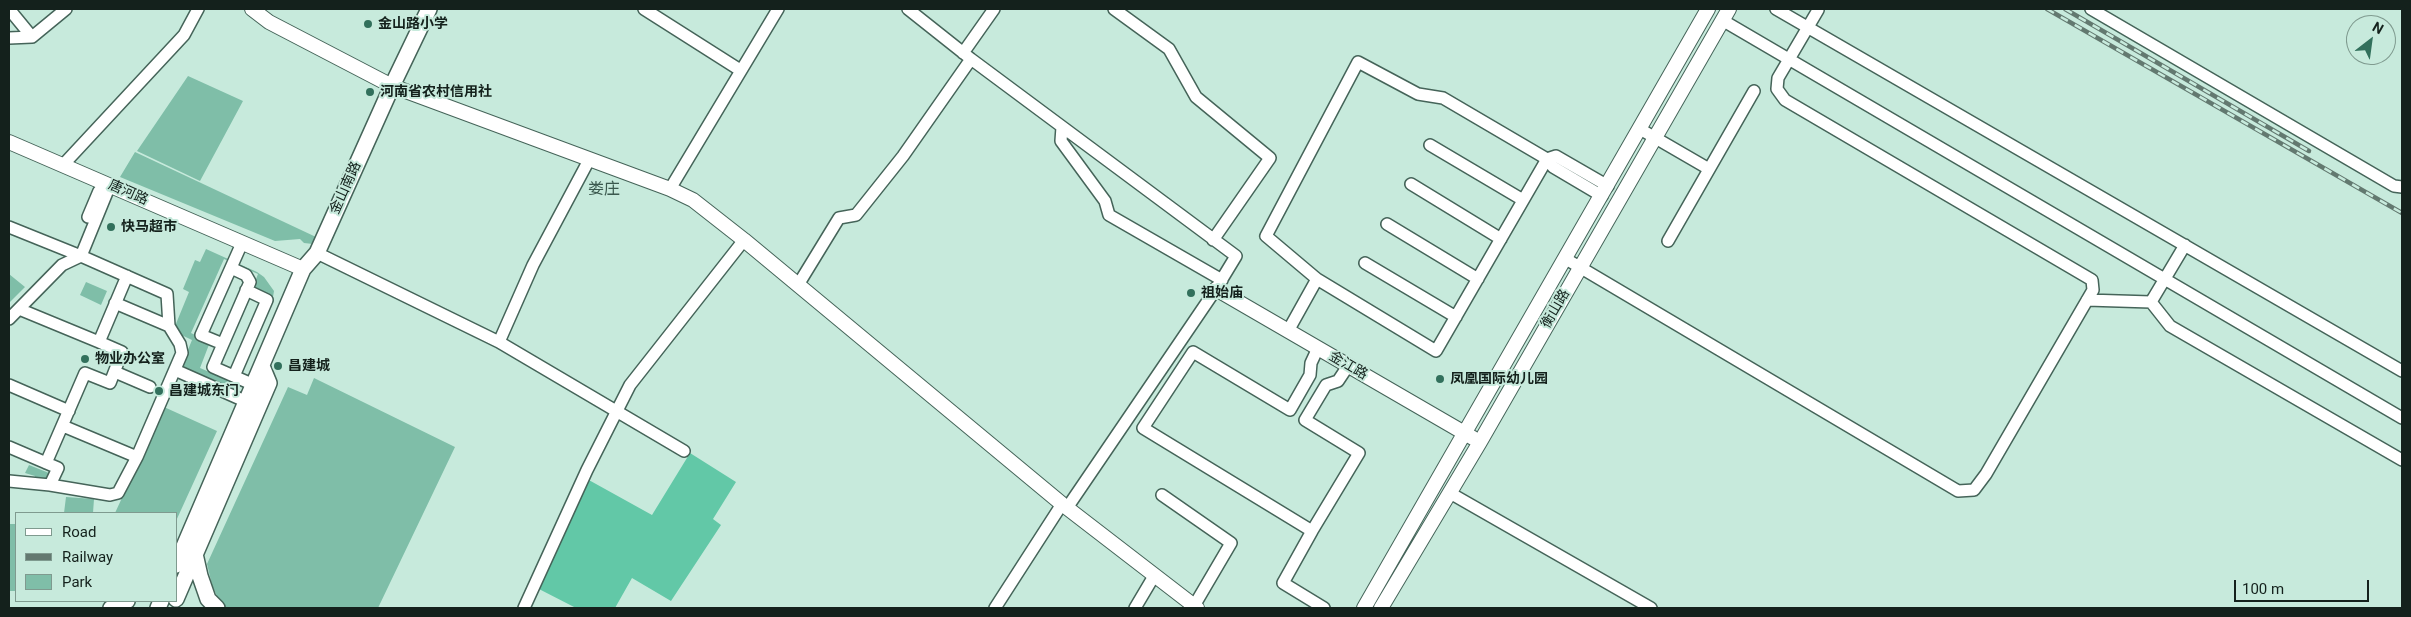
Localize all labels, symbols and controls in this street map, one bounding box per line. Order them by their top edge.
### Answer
north arrow [2346,15,2396,65]
place label: 金山路小学 [378,16,448,32]
marker: 金山路小学 [362,18,374,30]
text: N [2370,18,2386,37]
place label: 河南省农村信用社 [380,84,492,100]
marker: 河南省农村信用社 [364,86,376,98]
street label: 金山南路 [327,159,365,217]
street label: 唐河路 [105,177,151,209]
district label: 娄庄 [588,180,620,200]
place label: 快马超市 [121,219,177,235]
marker: 快马超市 [105,221,117,233]
place label: 祖始庙 [1201,285,1243,301]
marker: 祖始庙 [1185,287,1197,299]
street label: 衡山路 [1538,287,1574,331]
street label: 金江路 [1326,348,1370,384]
place label: 物业办公室 [95,351,165,367]
marker: 物业办公室 [79,353,91,365]
place label: 昌建城 [288,358,330,374]
marker: 昌建城 [272,360,284,372]
place label: 凤凰国际幼儿园 [1450,371,1548,387]
marker: 凤凰国际幼儿园 [1434,373,1446,385]
place label: 昌建城东门 [169,383,239,399]
marker: 昌建城东门 [153,385,165,397]
legend [15,512,178,602]
text: Road [62,523,96,541]
text: Railway [62,548,113,566]
scale bar [2236,570,2371,602]
text: Park [62,573,92,591]
text: 100 m [2242,580,2284,598]

